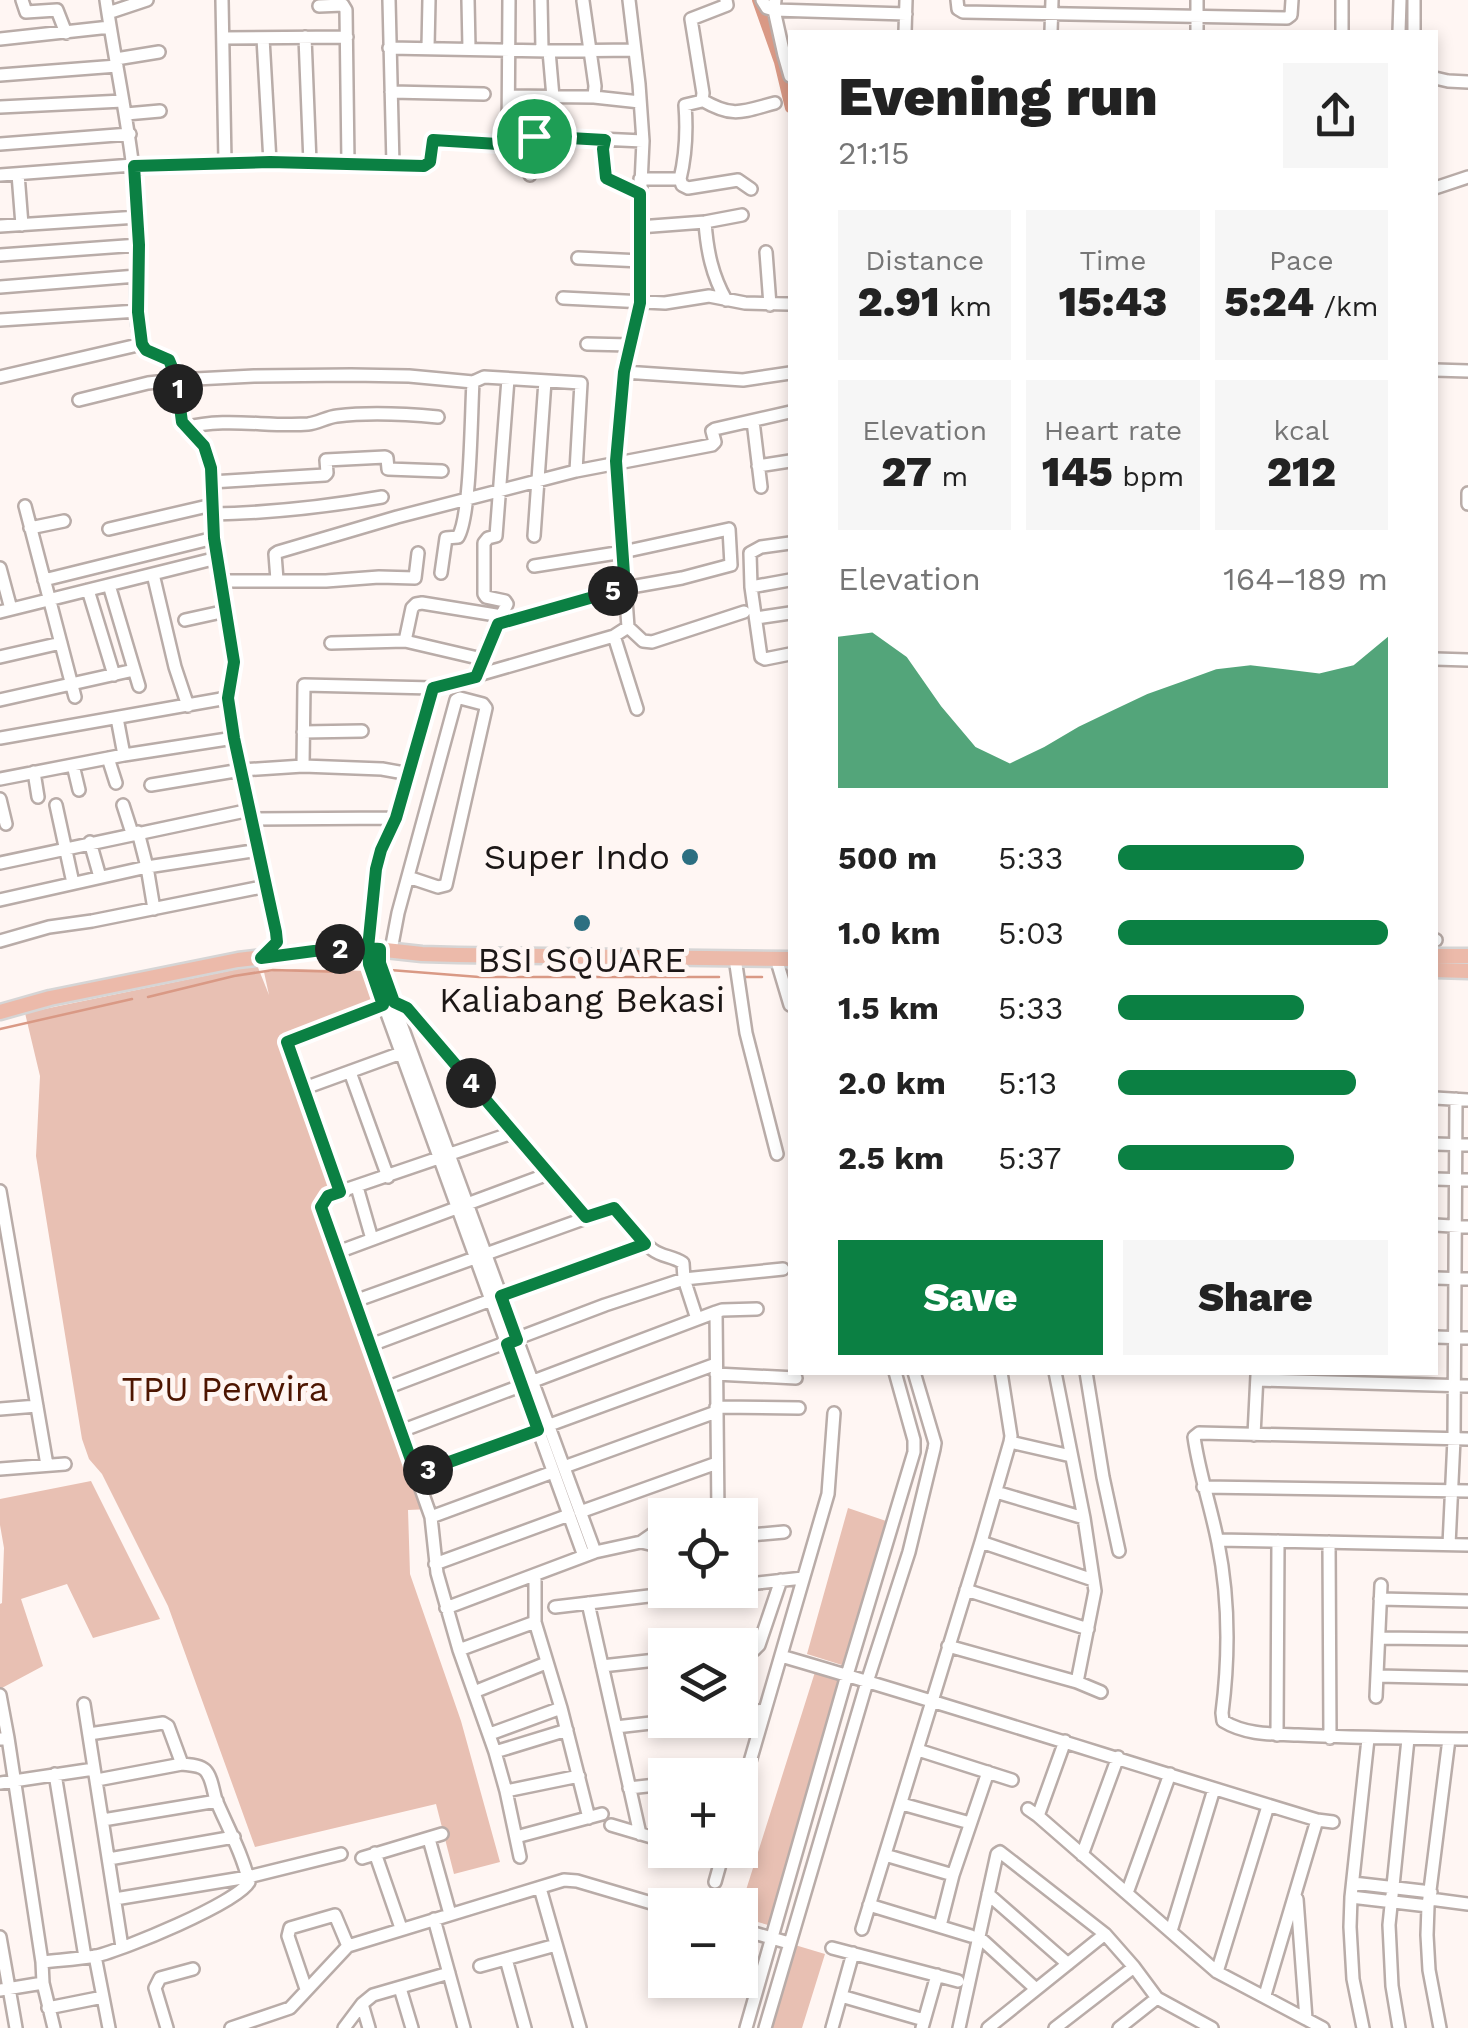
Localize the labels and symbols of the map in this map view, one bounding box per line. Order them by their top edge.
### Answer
pin [492,94,577,179]
pin: 1 [153,364,203,414]
pin: 5 [588,566,638,616]
place label: Super Indo [484,836,670,878]
marker: Super Indo [679,846,701,868]
marker: BSI SQUARE Kaliabang Bekasi [571,912,593,934]
pin: 2 [315,924,365,974]
place label: BSI SQUARE Kaliabang Bekasi [439,939,725,1021]
pin: 4 [446,1058,496,1108]
park label: TPU Perwira [122,1368,328,1410]
pin: 3 [403,1445,453,1495]

